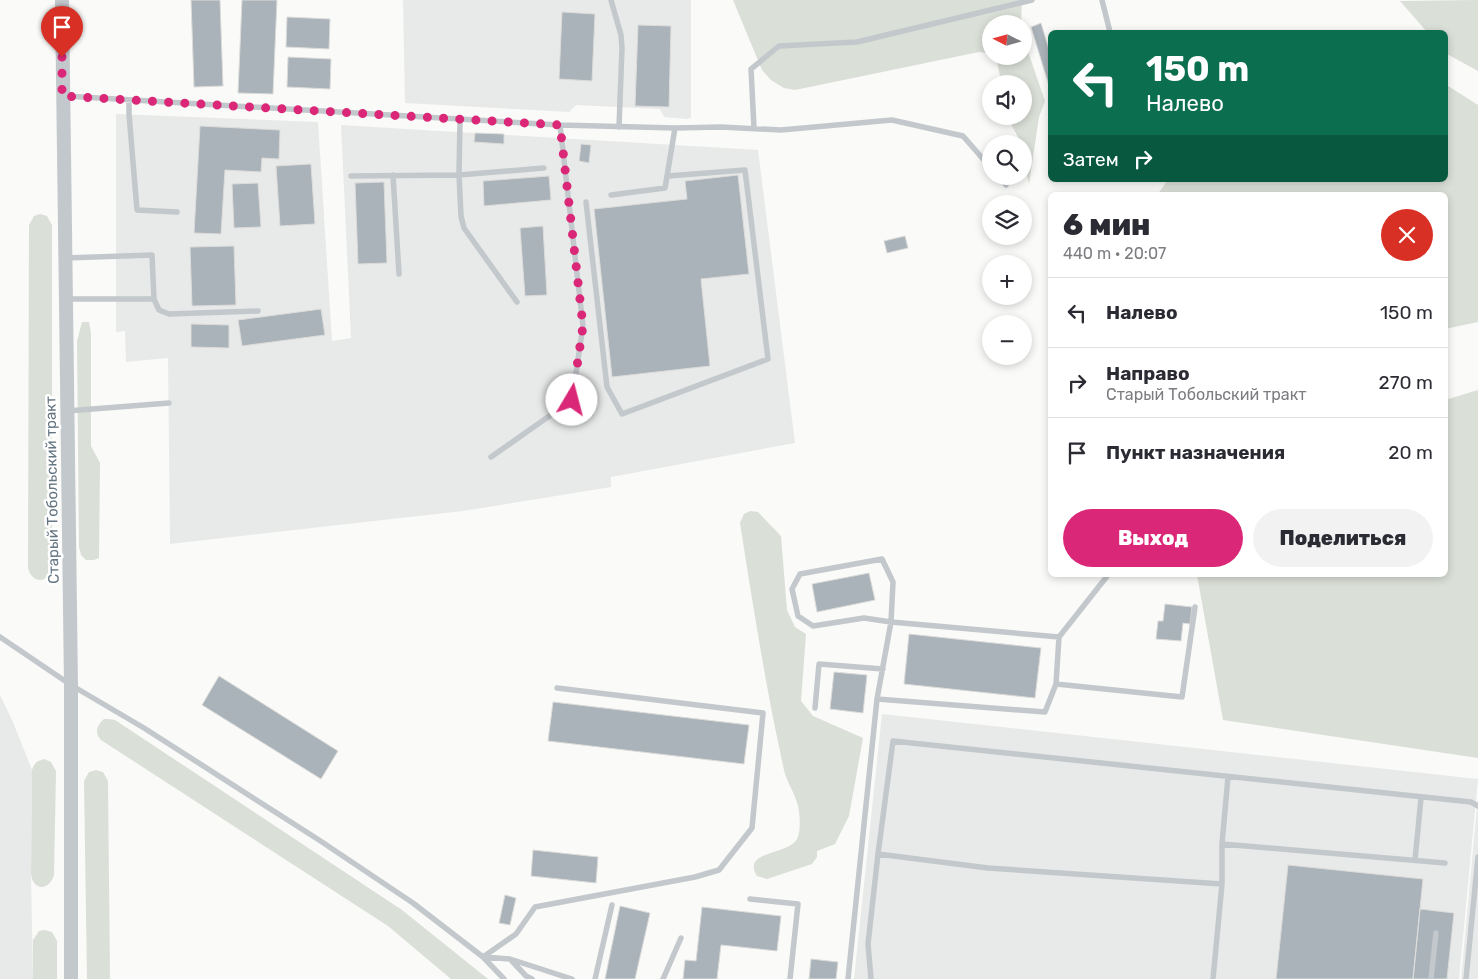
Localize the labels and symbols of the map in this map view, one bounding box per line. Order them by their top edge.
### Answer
pin [41,6,83,57]
north arrow [982,15,1032,65]
position arrow [545,373,597,425]
street label: Старый Тобольский тракт [41,396,63,584]

